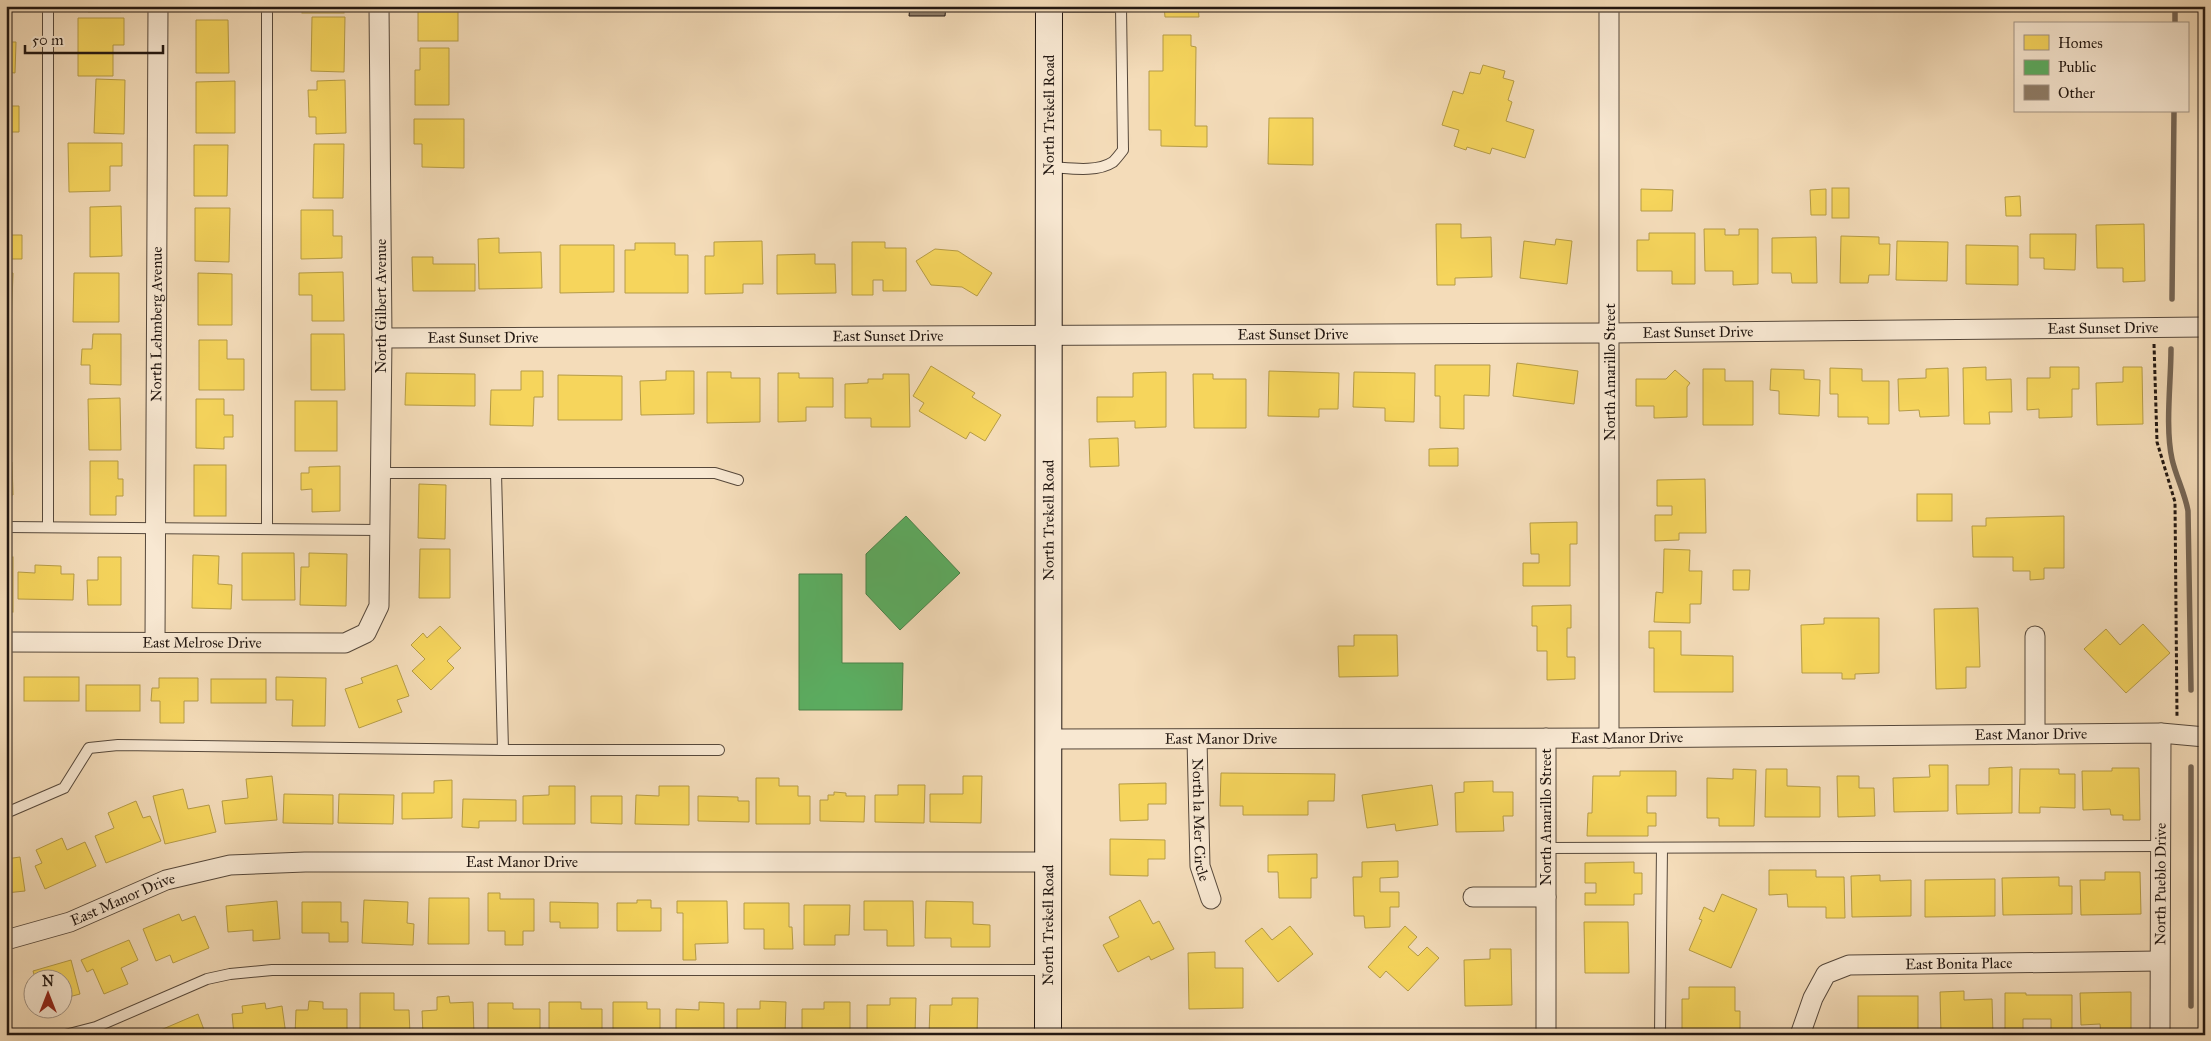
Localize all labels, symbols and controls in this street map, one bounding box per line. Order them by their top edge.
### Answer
scale bar [25,22,162,54]
legend [2014,22,2188,112]
text: 50 m [32,31,64,49]
text: Homes [2058,34,2103,52]
street label: North Trekell Road [1040,54,1058,175]
text: Public [2058,58,2096,76]
text: Other [2058,84,2095,102]
street label: North Gilbert Avenue [372,239,390,373]
street label: North Lehmberg Avenue [147,246,166,402]
street label: North Amarillo Street [1601,303,1619,441]
street label: East Sunset Drive [2047,318,2158,338]
street label: East Sunset Drive [1642,323,1754,342]
street label: East Sunset Drive [1238,325,1348,344]
street label: East Sunset Drive [833,327,943,345]
street label: East Sunset Drive [428,328,538,347]
street label: North Trekell Road [1039,459,1058,580]
street label: East Melrose Drive [142,633,262,652]
street label: East Manor Drive [1975,725,2087,744]
street label: East Manor Drive [1571,728,1683,747]
street label: East Manor Drive [1165,730,1277,748]
street label: North Amarillo Street [1537,748,1555,886]
street label: North la Mer Circle [1188,758,1213,884]
street label: North Pueblo Drive [2151,823,2170,945]
street label: East Manor Drive [466,853,578,871]
street label: North Trekell Road [1039,864,1057,985]
street label: East Manor Drive [68,869,177,930]
street label: East Bonita Place [1905,954,2013,973]
north arrow [22,968,72,1018]
text: N [42,973,54,990]

